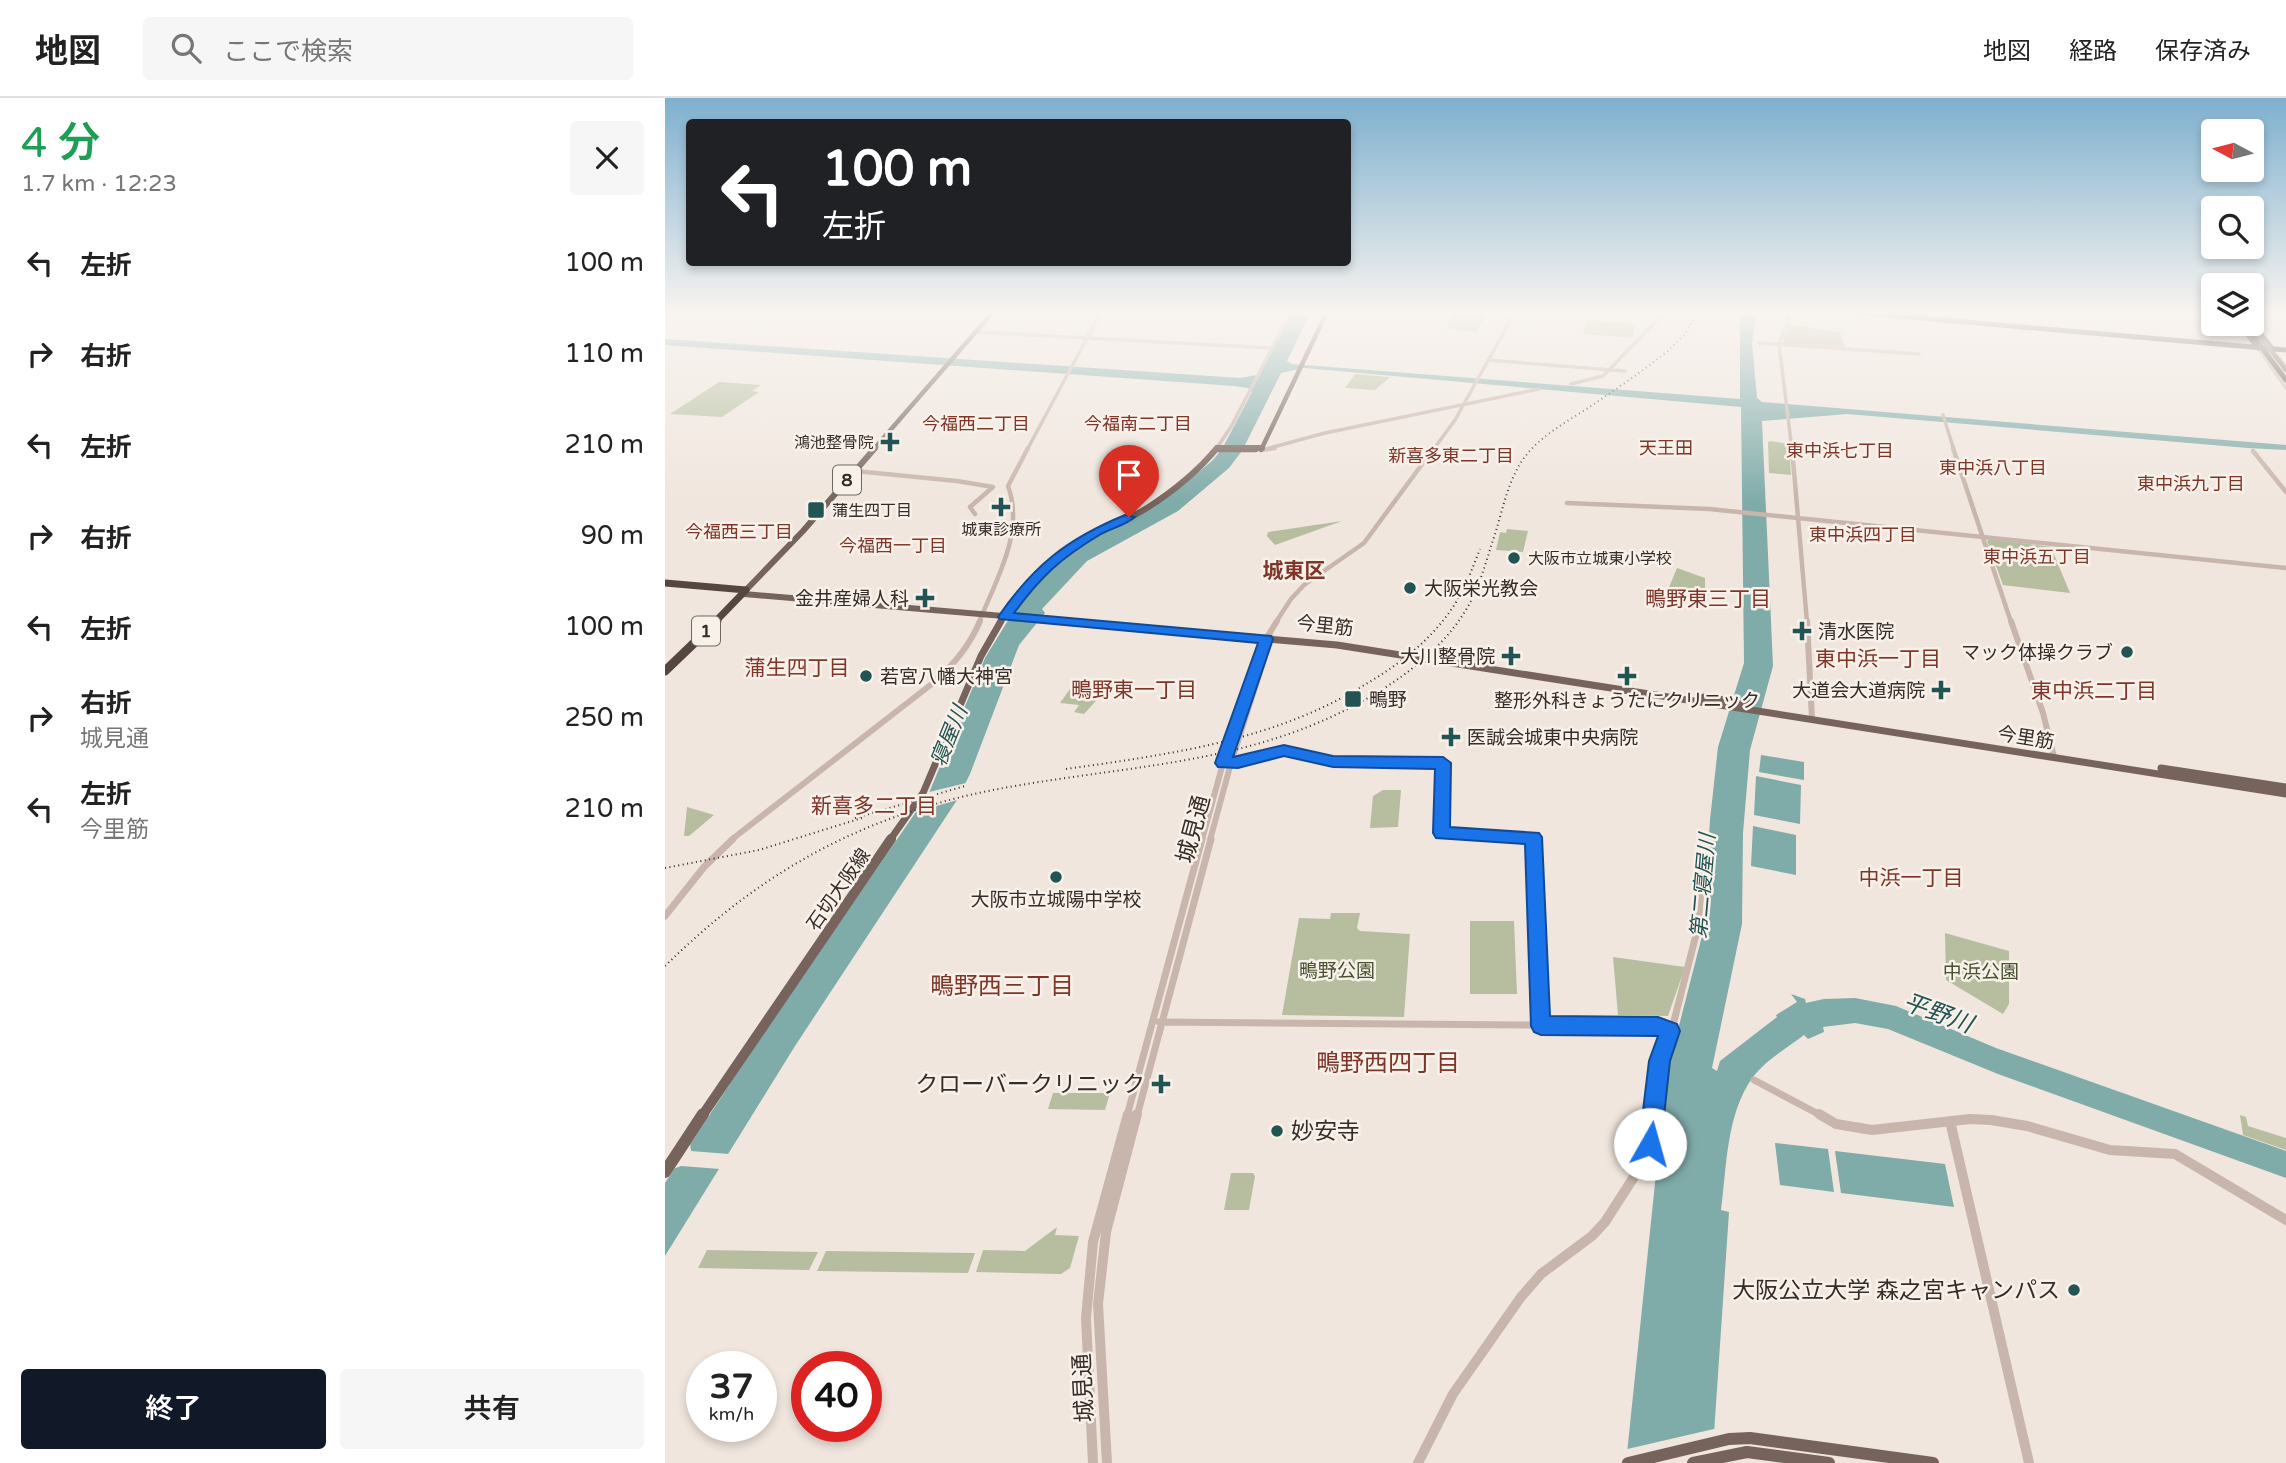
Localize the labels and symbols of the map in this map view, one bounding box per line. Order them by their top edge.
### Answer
north arrow [2201,119,2265,182]
district label: 今福西二丁目 [922,413,1030,435]
district label: 今福南二丁目 [1084,413,1192,435]
marker: 鴻池整骨院 [880,432,900,452]
place label: 鴻池整骨院 [794,433,874,453]
district label: 天王田 [1639,437,1693,459]
district label: 東中浜七丁目 [1786,440,1894,462]
pin [1099,445,1159,517]
district label: 新喜多東二丁目 [1388,445,1514,467]
district label: 東中浜八丁目 [1939,457,2047,479]
road number: 8 [833,466,861,494]
district label: 東中浜九丁目 [2137,473,2245,495]
marker: 城東診療所 [991,497,1011,517]
marker: 蒲生四丁目 [806,500,826,520]
place label: 蒲生四丁目 [832,501,912,521]
place label: 城東診療所 [961,520,1041,540]
district label: 今福西三丁目 [685,521,793,543]
district label: 東中浜四丁目 [1809,524,1917,546]
district label: 今福西一丁目 [839,535,947,557]
district label: 東中浜五丁目 [1983,546,2091,568]
place label: 大阪市立城東小学校 [1528,549,1672,569]
marker: 大阪市立城東小学校 [1506,550,1522,566]
district label: 城東区 [1263,559,1326,584]
place label: 大阪栄光教会 [1424,578,1538,600]
marker: 大阪栄光教会 [1402,580,1418,596]
district label: 鴫野東三丁目 [1645,587,1771,612]
place label: 金井産婦人科 [795,588,909,610]
marker: 金井産婦人科 [915,588,935,608]
street label: 今里筋 [1295,612,1354,640]
road number: 1 [692,616,720,646]
marker: 清水医院 [1792,621,1812,641]
place label: 清水医院 [1818,621,1894,643]
place label: マック体操クラブ [1961,642,2113,664]
marker: マック体操クラブ [2119,644,2135,660]
place label: 大川整骨院 [1400,646,1495,668]
marker: 大川整骨院 [1501,646,1521,666]
district label: 東中浜一丁目 [1815,647,1941,672]
district label: 蒲生四丁目 [745,656,850,681]
place label: 若宮八幡大神宮 [880,666,1013,688]
marker: 整形外科きょうたにクリニック [1617,666,1637,686]
marker: 若宮八幡大神宮 [858,668,874,684]
district label: 鴫野東一丁目 [1071,678,1197,703]
district label: 東中浜二丁目 [2031,679,2157,704]
place label: 大道会大道病院 [1792,680,1925,702]
marker: 大道会大道病院 [1931,680,1951,700]
marker: 鴫野 [1343,689,1363,709]
place label: 鴫野 [1369,689,1407,711]
place label: 整形外科きょうたにクリニック [1494,690,1760,712]
water label: 寝屋川 [926,700,974,770]
street label: 今里筋 [1996,723,2056,753]
marker: 医誠会城東中央病院 [1441,727,1461,747]
place label: 医誠会城東中央病院 [1467,727,1638,749]
street label: 城見通 [1172,792,1216,866]
district label: 新喜多二丁目 [811,794,937,819]
water label: 第二寝屋川 [1686,831,1721,939]
street label: 石切大阪線 [803,844,875,935]
district label: 中浜一丁目 [1859,866,1964,891]
marker: 大阪市立城陽中学校 [1048,869,1064,885]
place label: 大阪市立城陽中学校 [970,889,1142,911]
park label: 鴫野公園 [1299,960,1375,982]
park label: 中浜公園 [1943,961,2019,983]
district label: 鴫野西三丁目 [930,972,1074,1001]
water label: 平野川 [1899,988,1979,1040]
district label: 鴫野西四丁目 [1316,1049,1460,1078]
place label: クローバークリニック [915,1071,1145,1099]
marker: クローバークリニック [1151,1074,1171,1094]
position arrow [1613,1107,1687,1181]
place label: 妙安寺 [1291,1118,1360,1146]
marker: 妙安寺 [1269,1123,1285,1139]
place label: 大阪公立大学 森之宮キャンパス [1732,1277,2060,1305]
marker: 大阪公立大学 森之宮キャンパス [2066,1282,2082,1298]
speed limit sign: 40 [791,1351,882,1442]
street label: 城見通 [1068,1353,1100,1423]

